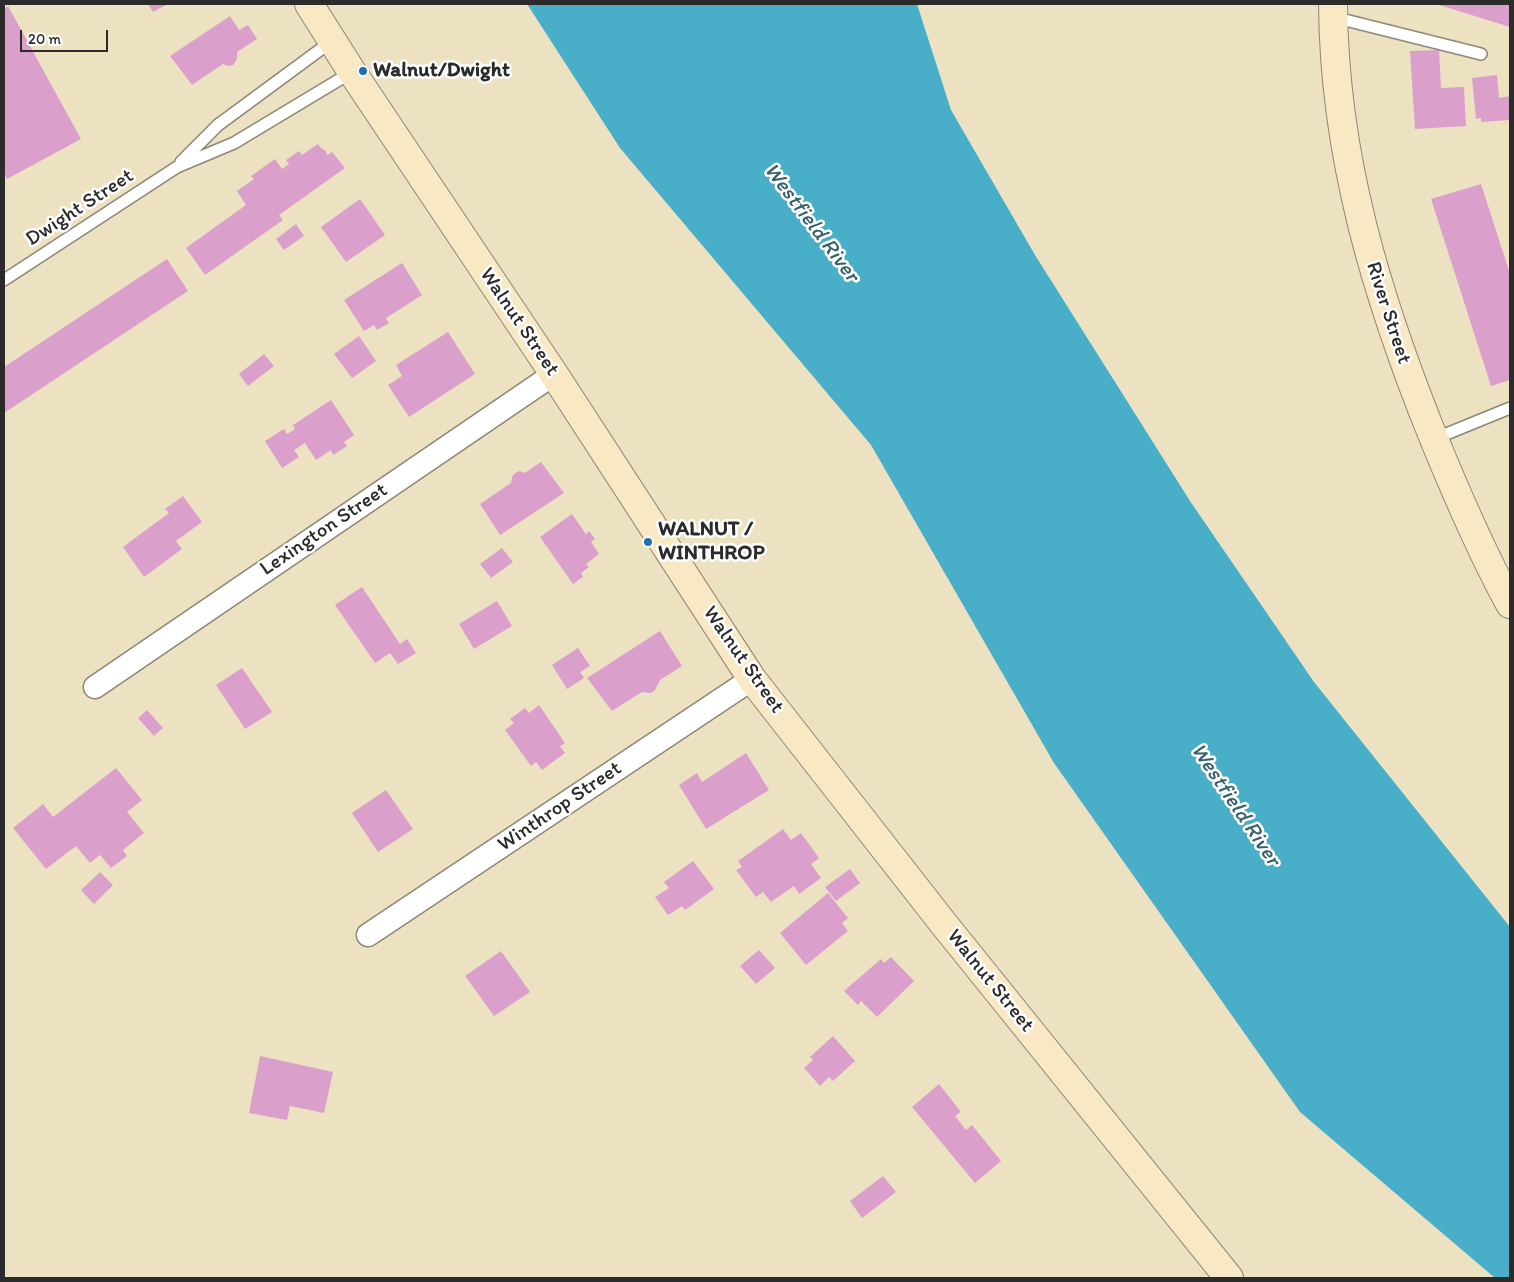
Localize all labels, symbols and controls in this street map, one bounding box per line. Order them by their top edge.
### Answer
scale bar [22,20,110,52]
text: 20 m [28,30,61,48]
place label: Walnut/Dwight [373,58,510,84]
marker: Walnut/Dwight [357,65,369,77]
water label: Westfield River [758,158,864,288]
street label: Dwight Street [21,164,139,252]
street label: River Street [1360,259,1416,367]
street label: Walnut Street [474,263,564,381]
street label: Lexington Street [255,478,393,582]
place label: WALNUT / WINTHROP [658,517,765,567]
marker: WALNUT / WINTHROP [642,536,654,548]
street label: Walnut Street [697,602,789,718]
water label: Westfield River [1184,739,1286,871]
street label: Winthrop Street [493,756,627,858]
street label: Walnut Street [941,925,1039,1037]

